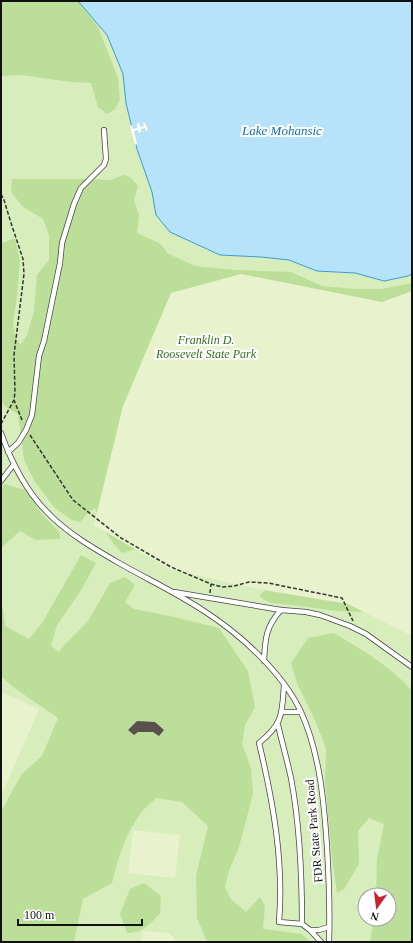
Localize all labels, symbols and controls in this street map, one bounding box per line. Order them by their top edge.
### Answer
water label: Lake Mohansic [241,123,322,138]
park label: Franklin D. Roosevelt State Park [155,333,257,361]
street label: FDR State Park Road [303,779,325,883]
north arrow [357,887,397,927]
scale bar [18,901,142,927]
text: 100 m [24,908,55,922]
text: N [369,910,380,923]

